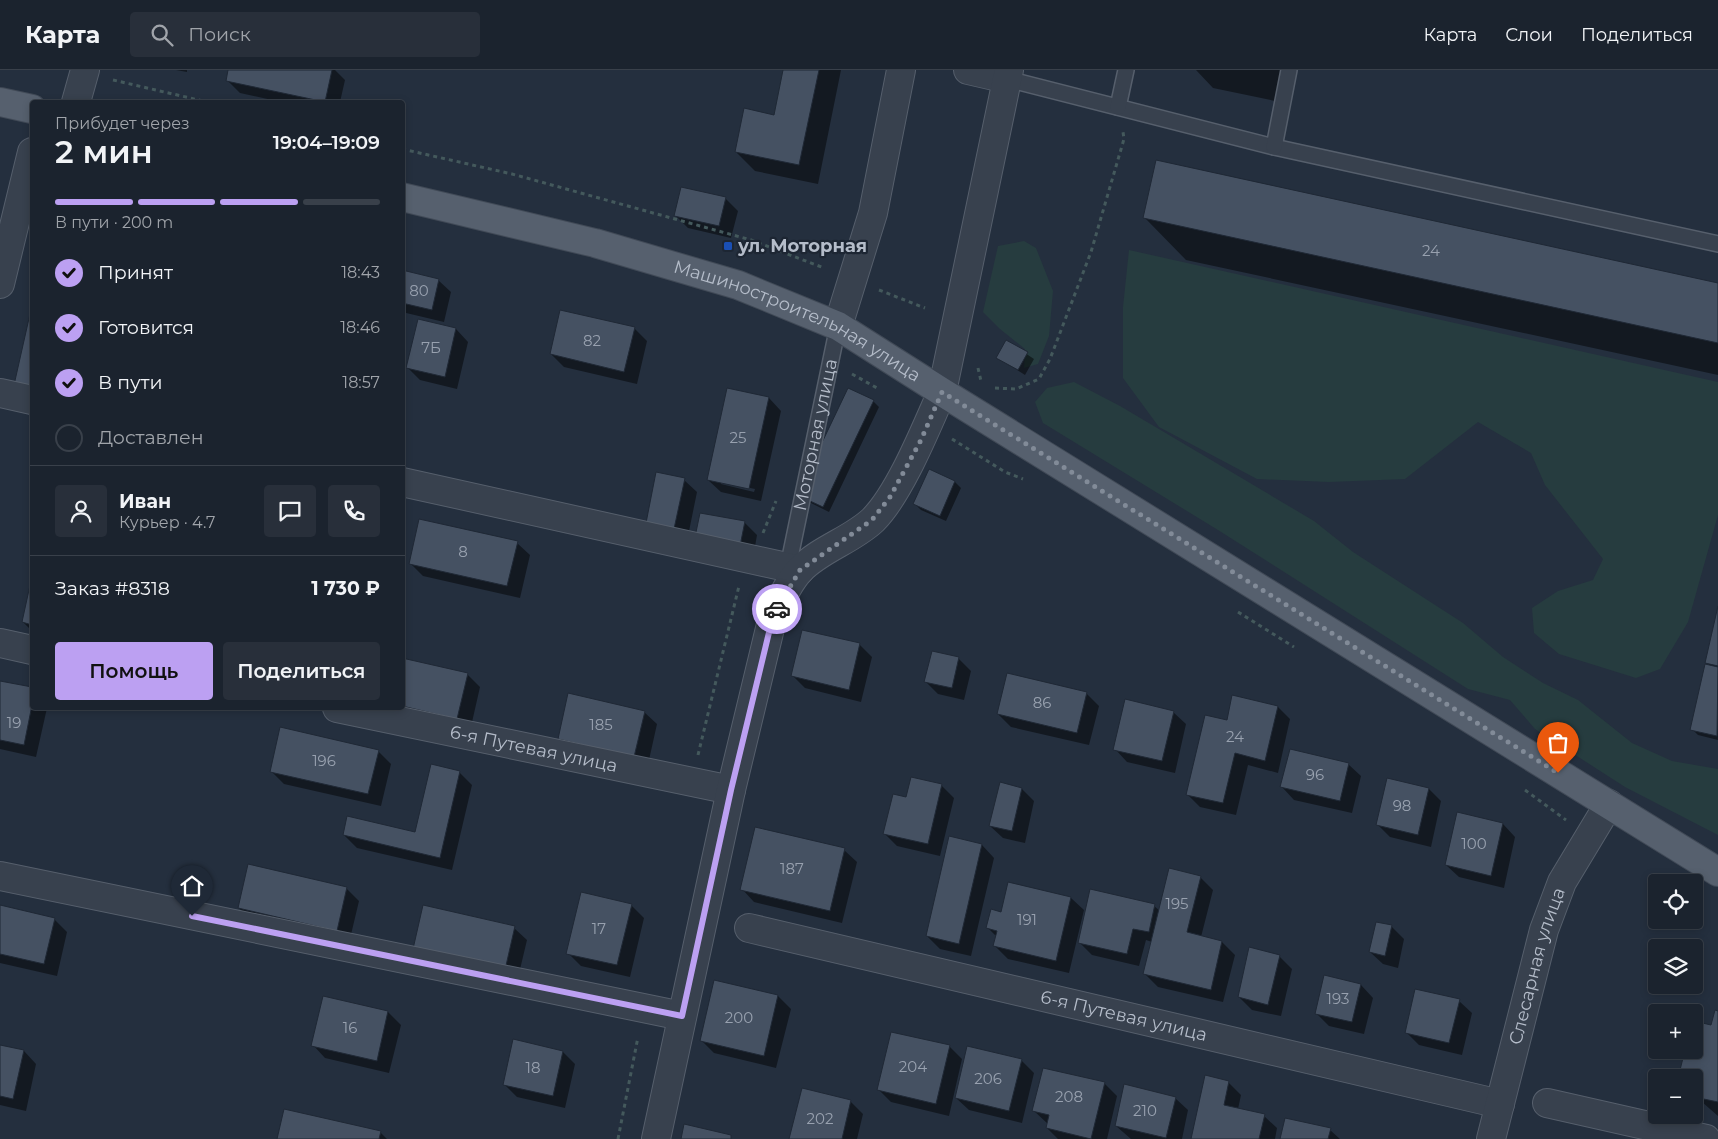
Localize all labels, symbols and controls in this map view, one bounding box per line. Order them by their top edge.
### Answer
search box [130,12,480,57]
text: Карта [25,20,100,49]
icon: search [148,21,176,49]
text: Поиск [188,23,251,46]
text: Карта [1423,24,1477,46]
text: Слои [1505,24,1553,46]
text: Поделиться [1581,24,1693,46]
text: Прибудет через [55,114,190,133]
text: 19:04–19:09 [273,131,380,154]
text: 2 мин [55,132,153,171]
text: В пути · 200 m [55,213,173,232]
place label: ул. Моторная [737,235,867,257]
marker: ул. Моторная [722,240,734,252]
house number: 24 [1422,241,1440,260]
street label: Машиностроительная улица [671,256,925,387]
icon: check [55,259,83,287]
text: Принят [98,261,173,284]
text: 18:43 [341,263,380,282]
house number: 80 [409,281,429,300]
icon: check [55,314,83,342]
text: Готовится [98,316,194,339]
text: 18:46 [340,318,380,337]
house number: 82 [583,331,601,350]
house number: 7Б [421,338,441,357]
street label: Моторная улица [789,357,842,513]
icon: check [55,369,83,397]
text: В пути [98,371,163,394]
text: 18:57 [342,373,380,392]
text: Доставлен [98,426,204,449]
house number: 25 [729,428,747,447]
button: person [55,485,107,537]
button: chat [264,485,316,537]
button: phone [328,485,380,537]
text: Иван [119,490,171,513]
text: Курьер · 4.7 [119,513,216,532]
house number: 8 [458,542,468,561]
text: Заказ #8318 [55,577,170,600]
text: 1 730 ₽ [311,577,380,600]
courier [752,584,802,634]
icon: car [763,595,791,623]
button: Помощь [55,642,213,700]
button: Поделиться [223,642,380,700]
house number: 86 [1033,693,1051,712]
house number: 19 [7,713,21,732]
house number: 185 [589,715,613,734]
street label: 6-я Путевая улица [448,721,620,777]
pin [1537,722,1579,773]
house number: 24 [1226,727,1244,746]
icon: bag [1544,729,1572,757]
house number: 196 [312,751,336,770]
house number: 96 [1306,765,1324,784]
house number: 98 [1393,796,1411,815]
house number: 100 [1461,834,1487,853]
house number: 187 [780,859,804,878]
pin [171,865,213,916]
icon: home [178,872,206,900]
map controls [1648,874,1703,1124]
button: locate [1648,874,1703,929]
street label: Слесарная улица [1504,884,1570,1047]
house number: 195 [1165,894,1189,913]
house number: 191 [1017,910,1037,929]
house number: 17 [592,919,606,938]
button: layers [1648,939,1703,994]
street label: 6-я Путевая улица [1038,986,1209,1046]
house number: 193 [1327,989,1349,1008]
button: + [1648,1004,1703,1059]
house number: 200 [725,1008,753,1027]
house number: 16 [343,1018,357,1037]
house number: 204 [899,1057,927,1076]
house number: 18 [526,1058,541,1077]
house number: 206 [974,1069,1002,1088]
button: − [1648,1069,1703,1124]
house number: 208 [1055,1087,1083,1106]
house number: 210 [1133,1101,1157,1120]
house number: 202 [807,1109,833,1128]

